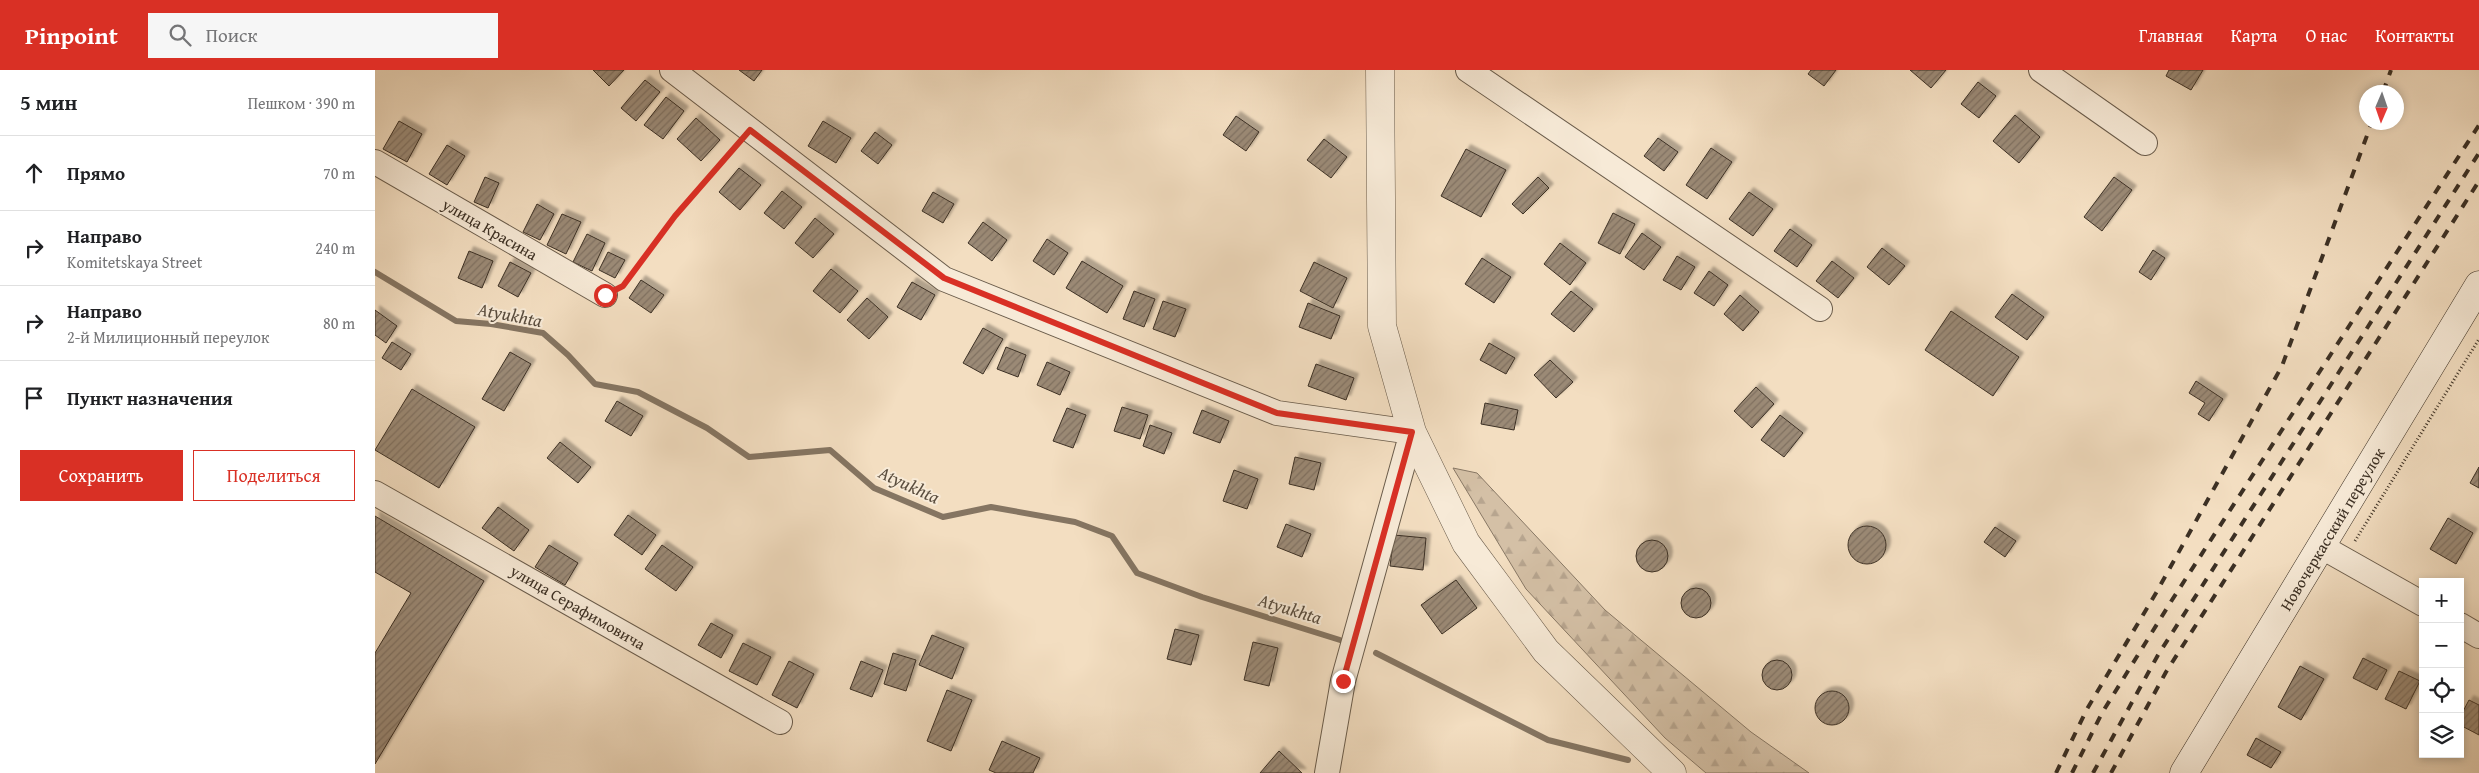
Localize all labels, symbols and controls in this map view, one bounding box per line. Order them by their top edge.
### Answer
search box [148,13,498,58]
text: Pinpoint [25,18,118,53]
icon: search [166,21,194,49]
text: Поиск [206,21,257,49]
text: Главная [2139,22,2203,49]
text: Карта [2231,22,2277,49]
text: О нас [2305,22,2347,49]
text: Контакты [2375,22,2454,49]
north arrow [2359,85,2404,130]
text: 5 мин [20,87,77,118]
text: Пешком · 390 m [248,91,355,115]
icon: ahead [20,159,48,187]
text: Прямо [67,159,125,187]
text: 70 m [323,161,355,185]
street label: улица Красина [437,192,542,266]
text: Направо [67,222,142,250]
icon: right [20,234,48,262]
text: 240 m [315,236,355,260]
text: Komitetskaya Street [67,250,202,274]
route start [594,284,617,307]
water label: Atyukhta [475,295,545,334]
text: Направо [67,297,142,325]
icon: right [20,309,48,337]
text: 80 m [323,311,355,335]
text: 2-й Милиционный переулок [67,325,269,349]
icon: arrive [20,384,48,412]
text: Пункт назначения [67,384,233,412]
street label: Новочеркасский переулок [2274,442,2391,615]
button: Сохранить [20,450,183,501]
button: Поделиться [193,450,355,501]
water label: Atyukhta [873,458,945,511]
street label: улица Серафимовича [505,558,650,656]
map controls [2419,578,2464,758]
button: + [2419,578,2464,623]
water label: Atyukhta [1254,586,1326,631]
button: − [2419,623,2464,668]
button: locate [2419,668,2464,713]
route end [1332,670,1355,693]
button: layers [2419,713,2464,758]

